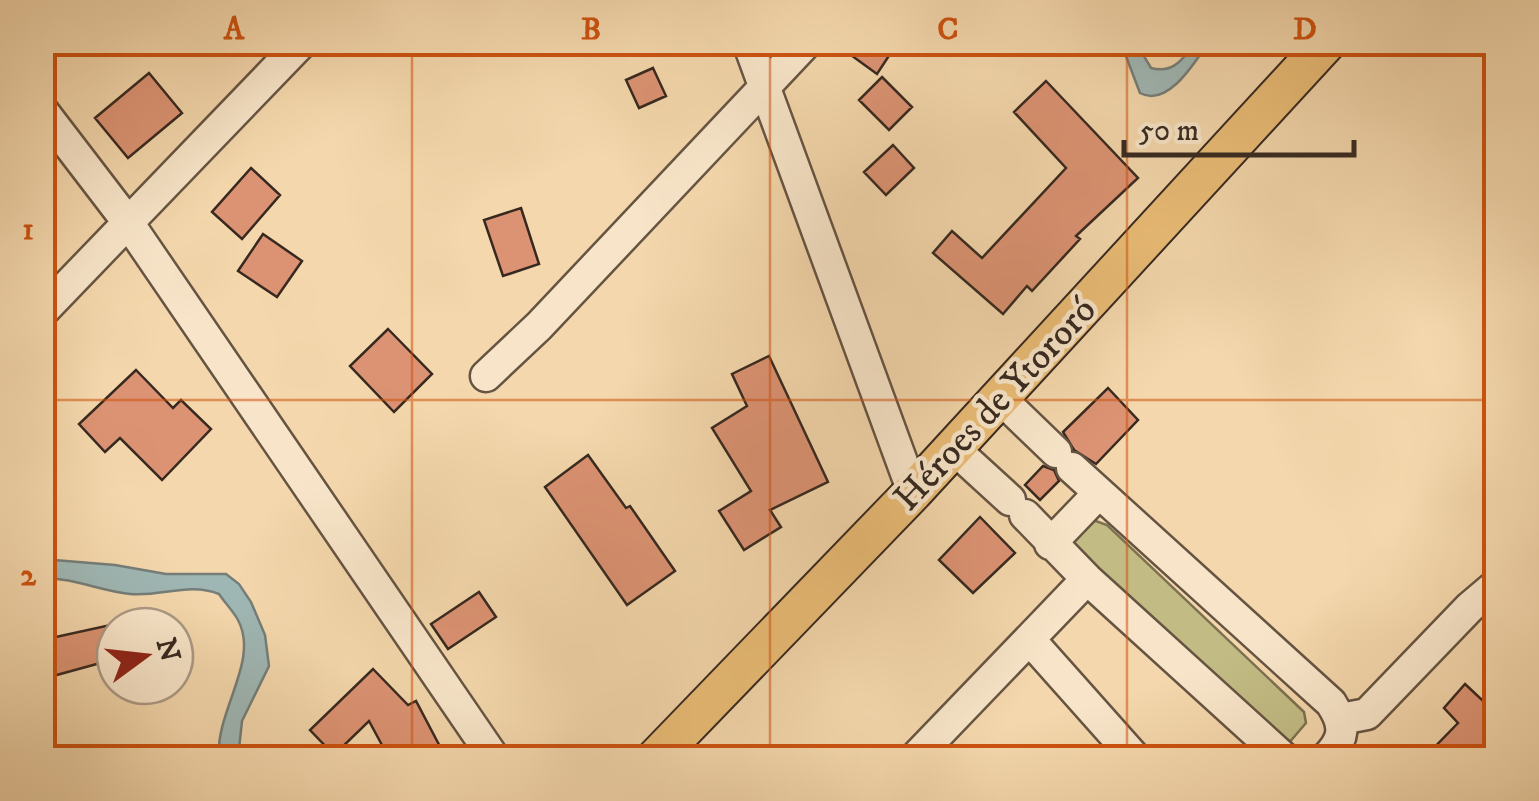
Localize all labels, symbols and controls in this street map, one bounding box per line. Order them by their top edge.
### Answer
text: A [223,10,246,50]
text: B [581,10,601,50]
text: C [937,10,959,50]
text: D [1293,10,1317,50]
scale bar [1124,95,1354,157]
text: 50 m [1139,113,1199,150]
text: 1 [22,210,34,250]
street label: Héroes de Ytororó [884,287,1107,522]
text: 2 [20,556,36,596]
north arrow [95,606,195,706]
text: N [148,634,188,666]

